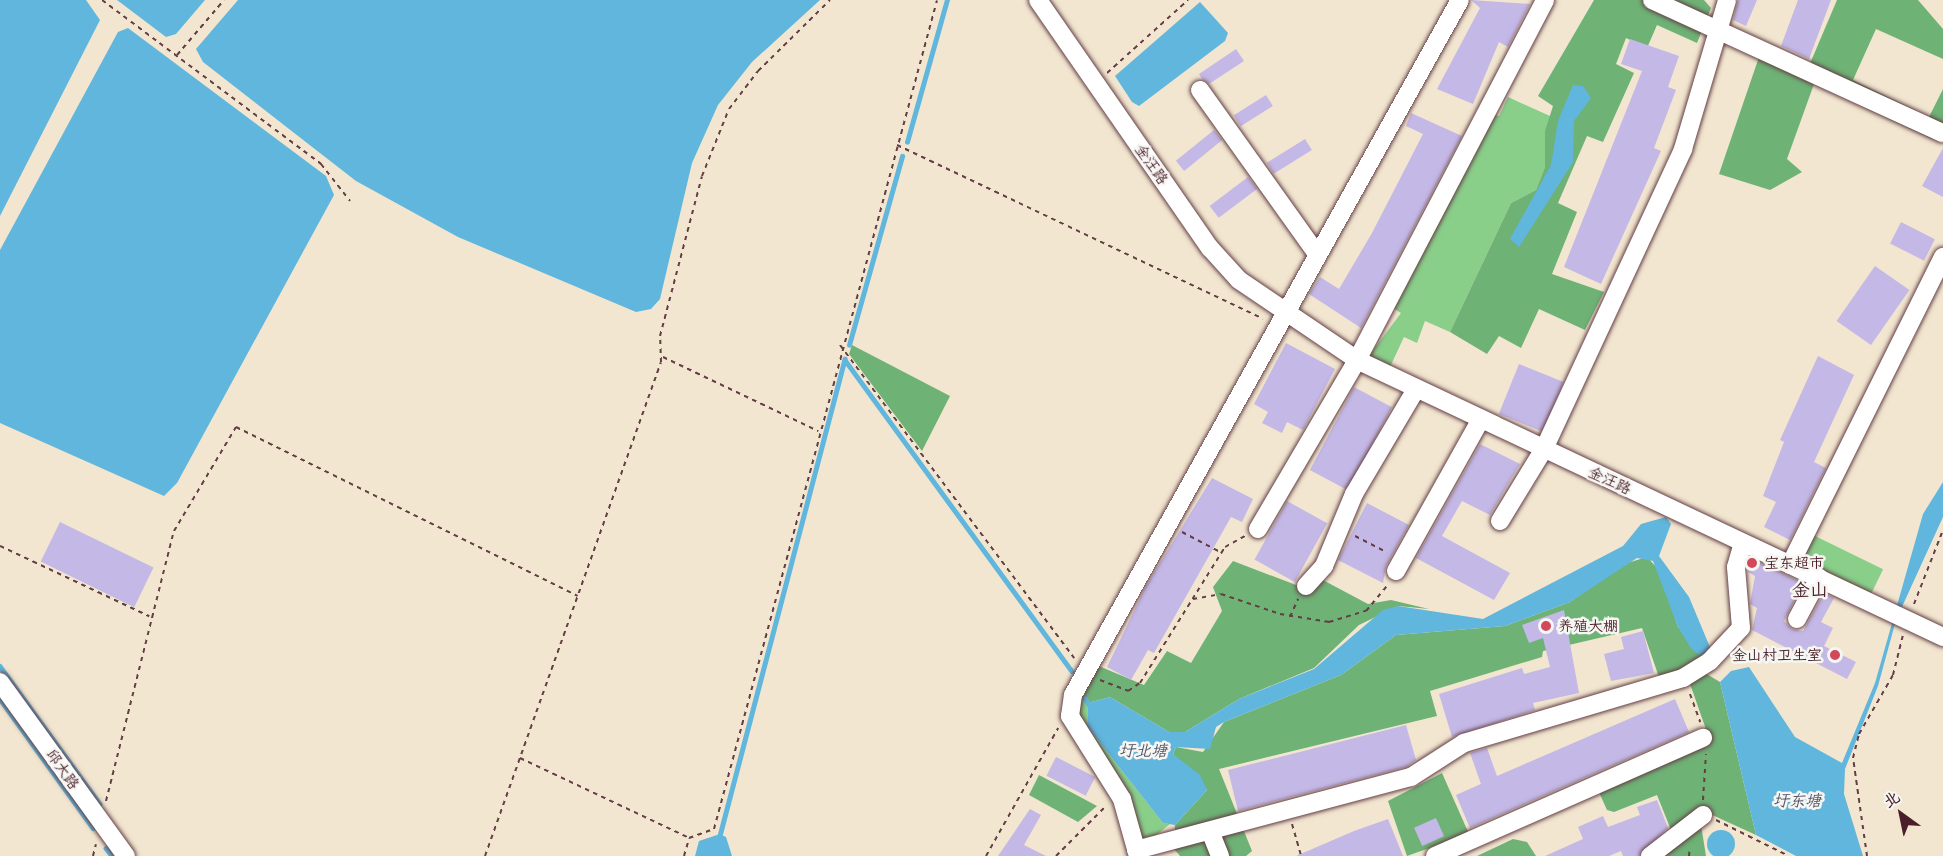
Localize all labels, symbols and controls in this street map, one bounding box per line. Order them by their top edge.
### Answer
street label: 金汪路 [1132,140,1172,188]
street label: 金汪路 [1586,462,1634,498]
place label: 宝东超市 [1764,554,1824,572]
marker: 宝东超市 [1745,556,1759,570]
district label: 金山 [1792,579,1828,601]
place label: 养殖大棚 [1558,617,1618,635]
marker: 养殖大棚 [1539,619,1553,633]
place label: 金山村卫生室 [1732,646,1822,664]
marker: 金山村卫生室 [1826,646,1844,664]
water label: 圩北塘 [1119,740,1167,760]
street label: 邱大路 [42,746,84,792]
north arrow [1871,784,1931,844]
text: 北 [1879,786,1903,812]
water label: 圩东塘 [1773,790,1821,810]

